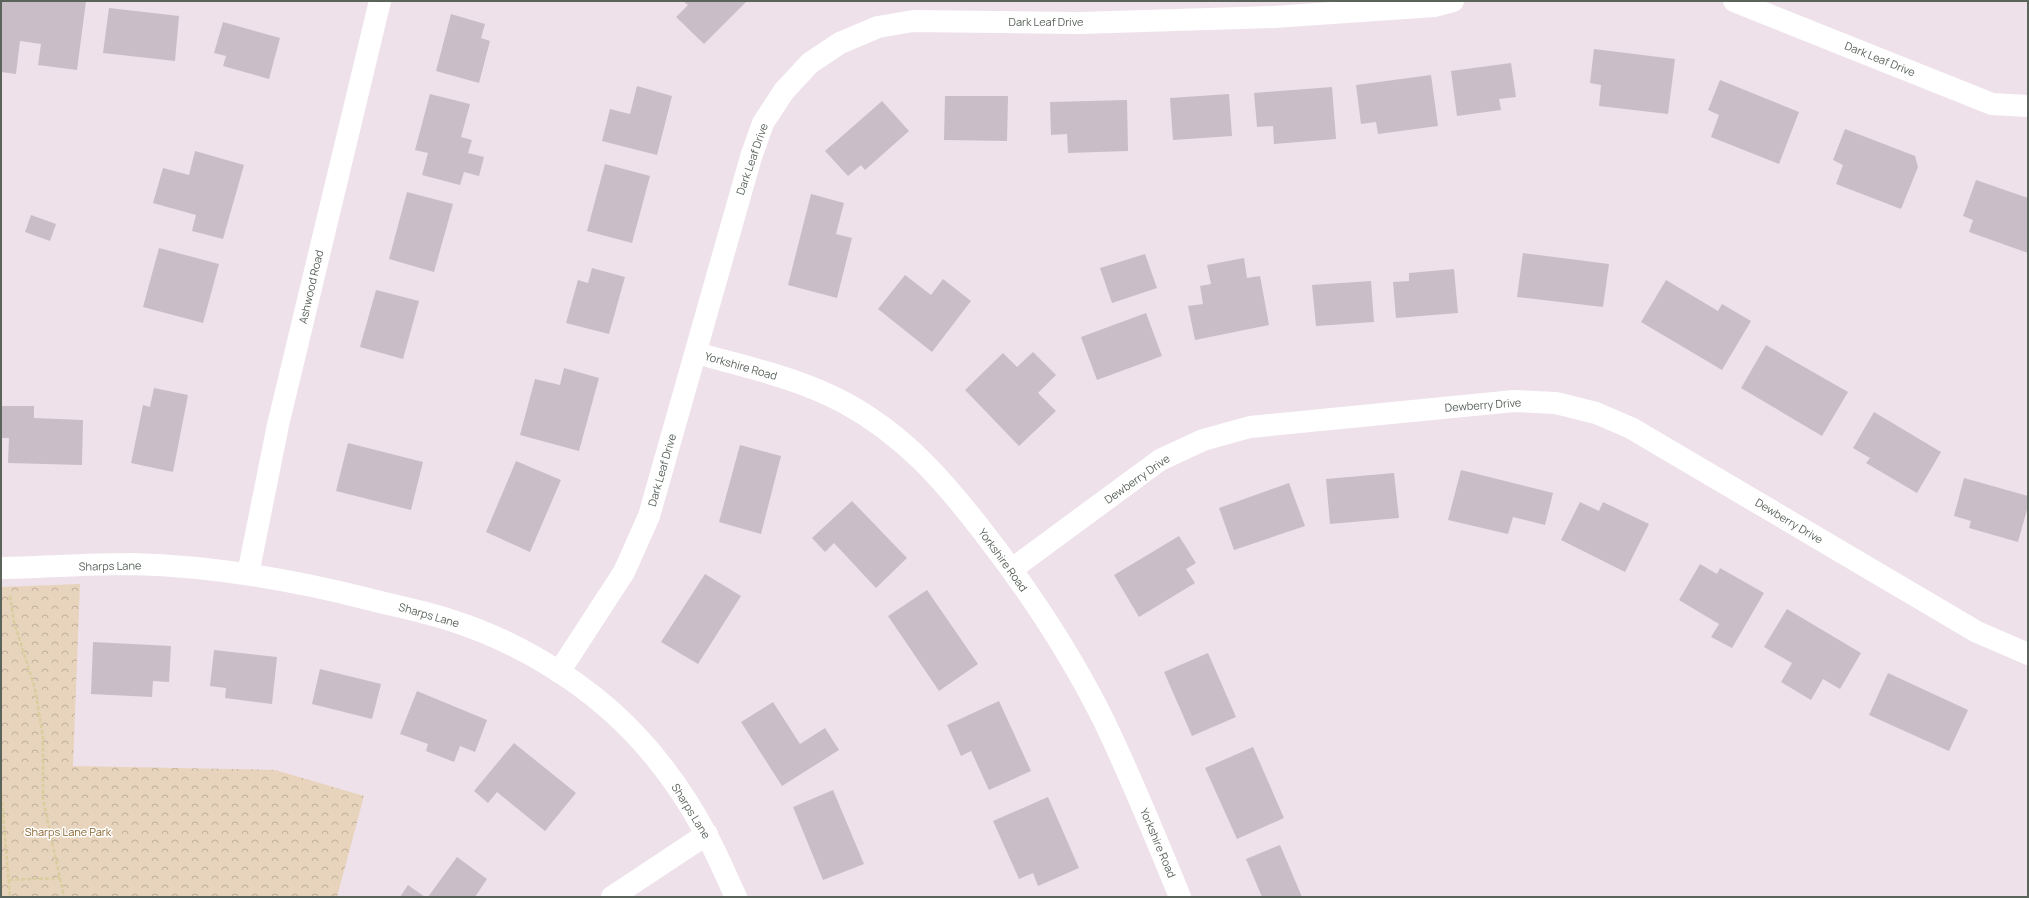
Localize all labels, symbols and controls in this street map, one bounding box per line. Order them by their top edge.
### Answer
street label: Dark Leaf Drive [1009,14,1084,29]
street label: Dark Leaf Drive [1843,38,1918,80]
street label: Dark Leaf Drive [732,120,771,197]
street label: Ashwood Road [295,249,326,325]
street label: Yorkshire Road [703,348,779,383]
street label: Dewberry Drive [1444,394,1522,415]
street label: Dark Leaf Drive [644,431,679,508]
street label: Dewberry Drive [1101,450,1173,507]
street label: Dewberry Drive [1753,494,1826,547]
street label: Yorkshire Road [975,525,1031,594]
street label: Sharps Lane [79,557,142,574]
street label: Sharps Lane [397,599,462,630]
street label: Sharps Lane [669,780,715,842]
street label: Yorkshire Road [1137,806,1180,880]
park label: Sharps Lane Park [25,824,112,839]

